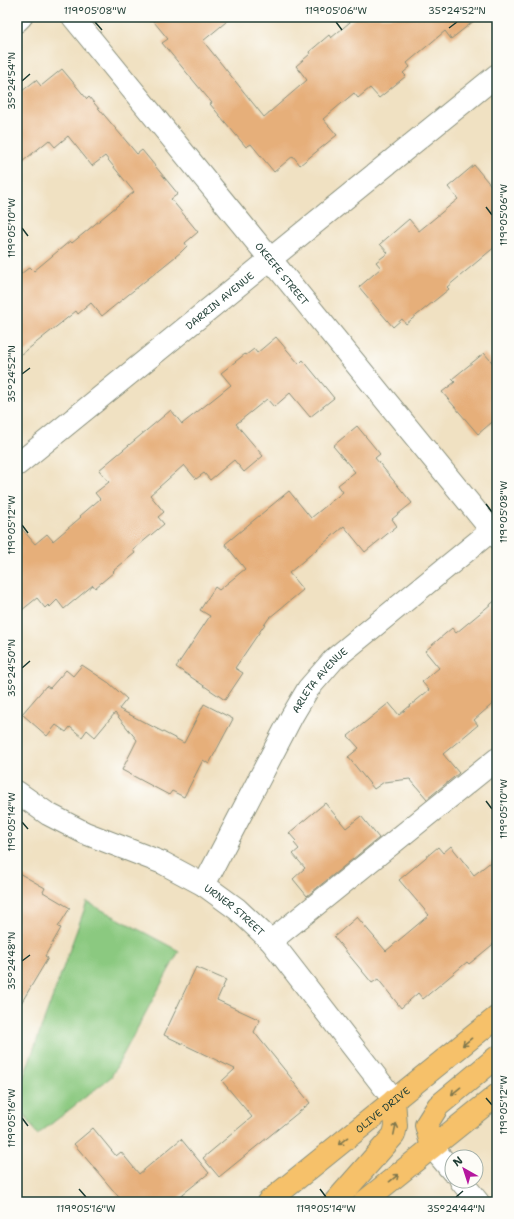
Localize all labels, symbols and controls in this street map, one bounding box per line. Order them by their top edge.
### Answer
text: 119°05'08"W [64,4,127,17]
text: 119°05'06"W [305,4,367,17]
text: 35°24'52"N [428,4,486,17]
text: 35°24'54"N [5,52,18,110]
text: 119°05'06"W [497,184,510,246]
text: 119°05'10"W [5,198,18,258]
street label: OKEEFE STREET [253,239,312,308]
street label: DARRIN AVENUE [183,269,257,332]
text: 35°24'52"N [5,345,18,403]
text: 119°05'08"W [497,480,510,543]
text: 119°05'12"W [5,495,18,555]
text: 35°24'50"N [5,639,18,697]
street label: ARLETA AVENUE [289,644,350,715]
text: 119°05'10"W [497,779,510,839]
text: 119°05'14"W [5,792,18,852]
street label: URNER STREET [202,881,267,938]
text: 35°24'48"N [5,932,18,990]
one-way arrow [461,1037,472,1046]
text: 119°05'12"W [497,1075,510,1135]
street label: OLIVE DRIVE [352,1084,412,1136]
one-way arrow [451,1087,462,1095]
text: 119°05'16"W [5,1088,18,1148]
one-way arrow [391,1123,399,1136]
one-way arrow [338,1137,349,1145]
north arrow [444,1149,484,1189]
text: N [450,1153,466,1170]
one-way arrow [389,1173,400,1182]
text: 119°05'16"W [56,1202,116,1215]
text: 119°05'14"W [296,1202,356,1215]
text: 35°24'44"N [427,1202,485,1215]

